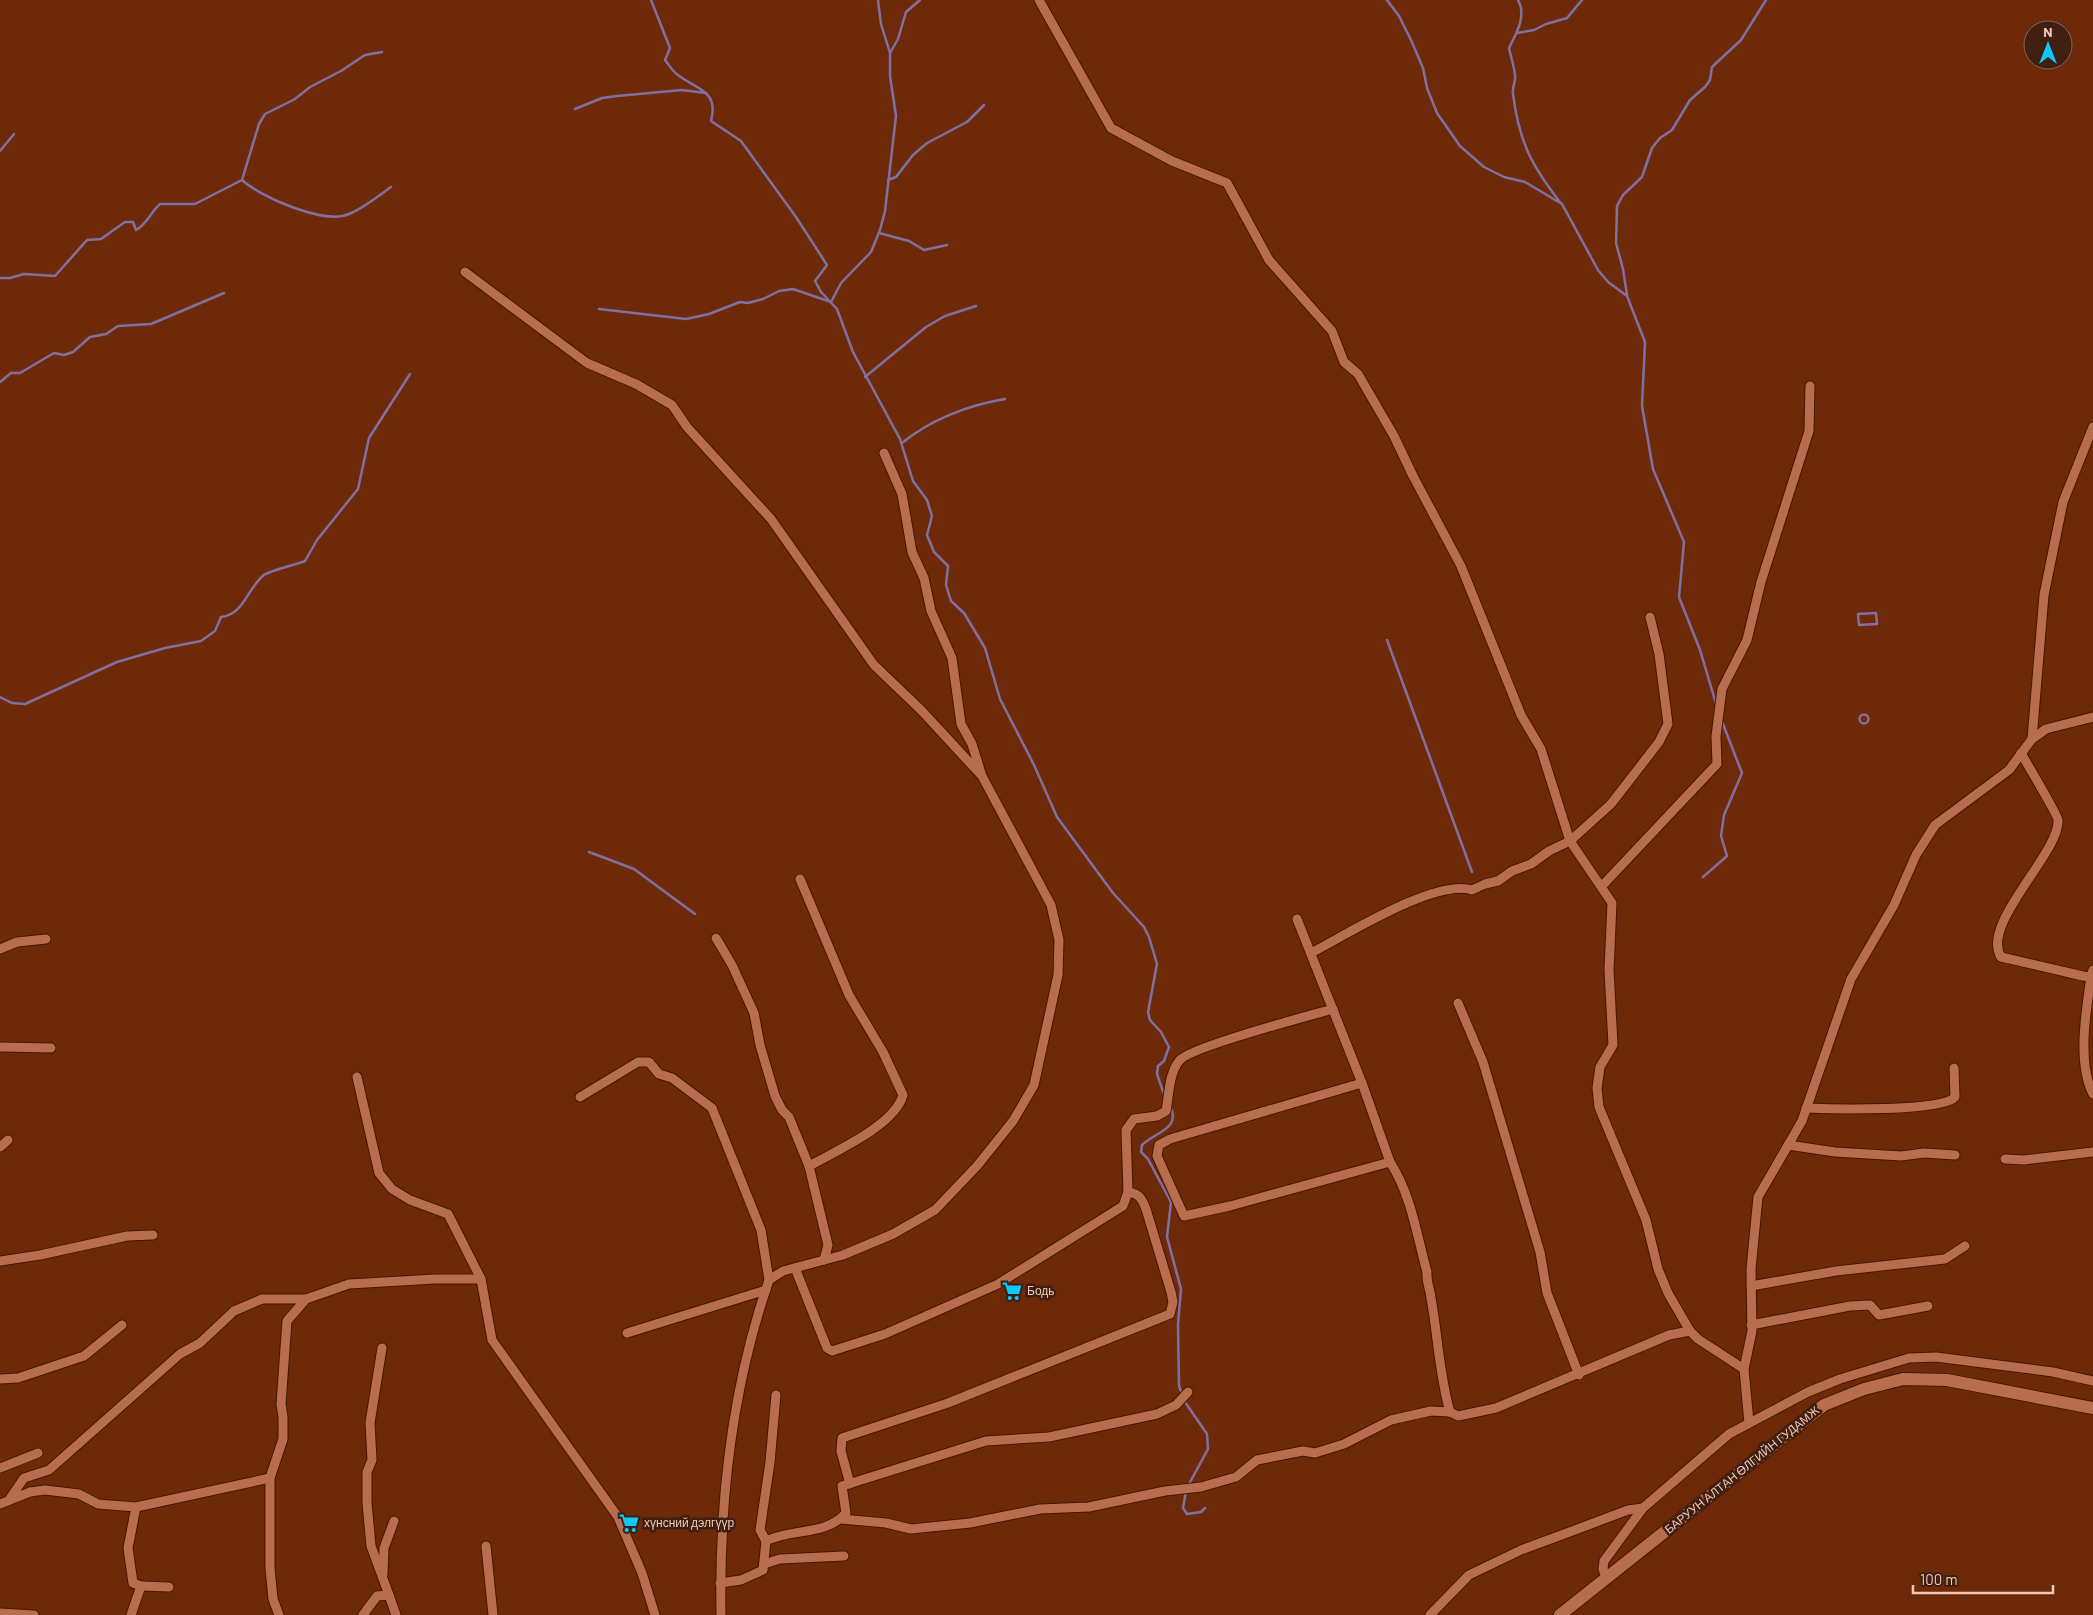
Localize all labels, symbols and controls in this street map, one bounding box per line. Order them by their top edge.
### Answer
north arrow [2023,20,2073,70]
text: N [2043,23,2053,40]
supermarket icon: Бодь [1001,1280,1023,1302]
place label: Бодь [1027,1283,1055,1298]
street label: БАРУУН АЛТАН ӨЛГИЙН ГУДАМЖ [1661,1403,1822,1537]
supermarket icon: хүнсний дэлгүүр [618,1512,640,1534]
place label: хүнсний дэлгүүр [644,1515,734,1530]
scale bar [1913,1562,2053,1594]
text: 100 m [1920,1570,1958,1588]

